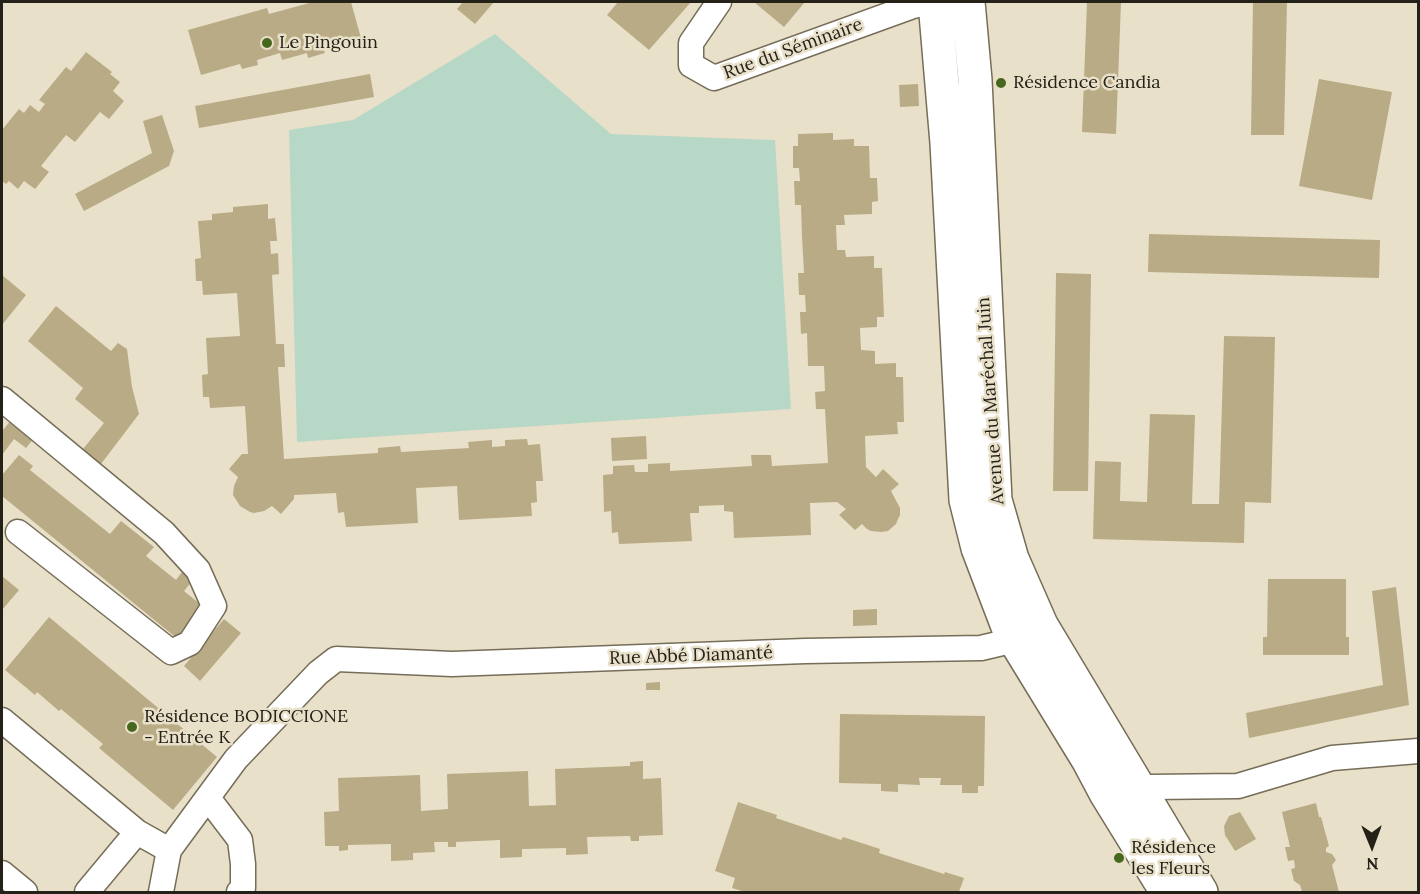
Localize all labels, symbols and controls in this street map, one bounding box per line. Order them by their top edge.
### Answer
street label: Rue du Séminaire [720,14,866,84]
place label: Le Pingouin [279,32,378,54]
marker: Le Pingouin [260,36,274,50]
place label: Résidence Candia [1013,72,1161,94]
marker: Résidence Candia [994,76,1008,90]
street label: Avenue du Maréchal Juin [973,297,1009,505]
street label: Rue Abbé Diamanté [609,642,773,670]
place label: Résidence BODICCIONE - Entrée K [144,706,348,748]
marker: Résidence BODICCIONE - Entrée K [125,720,139,734]
north arrow [1342,816,1402,876]
place label: Résidence les Fleurs [1131,837,1216,880]
marker: Résidence les Fleurs [1112,851,1126,865]
text: N [1366,854,1379,874]

